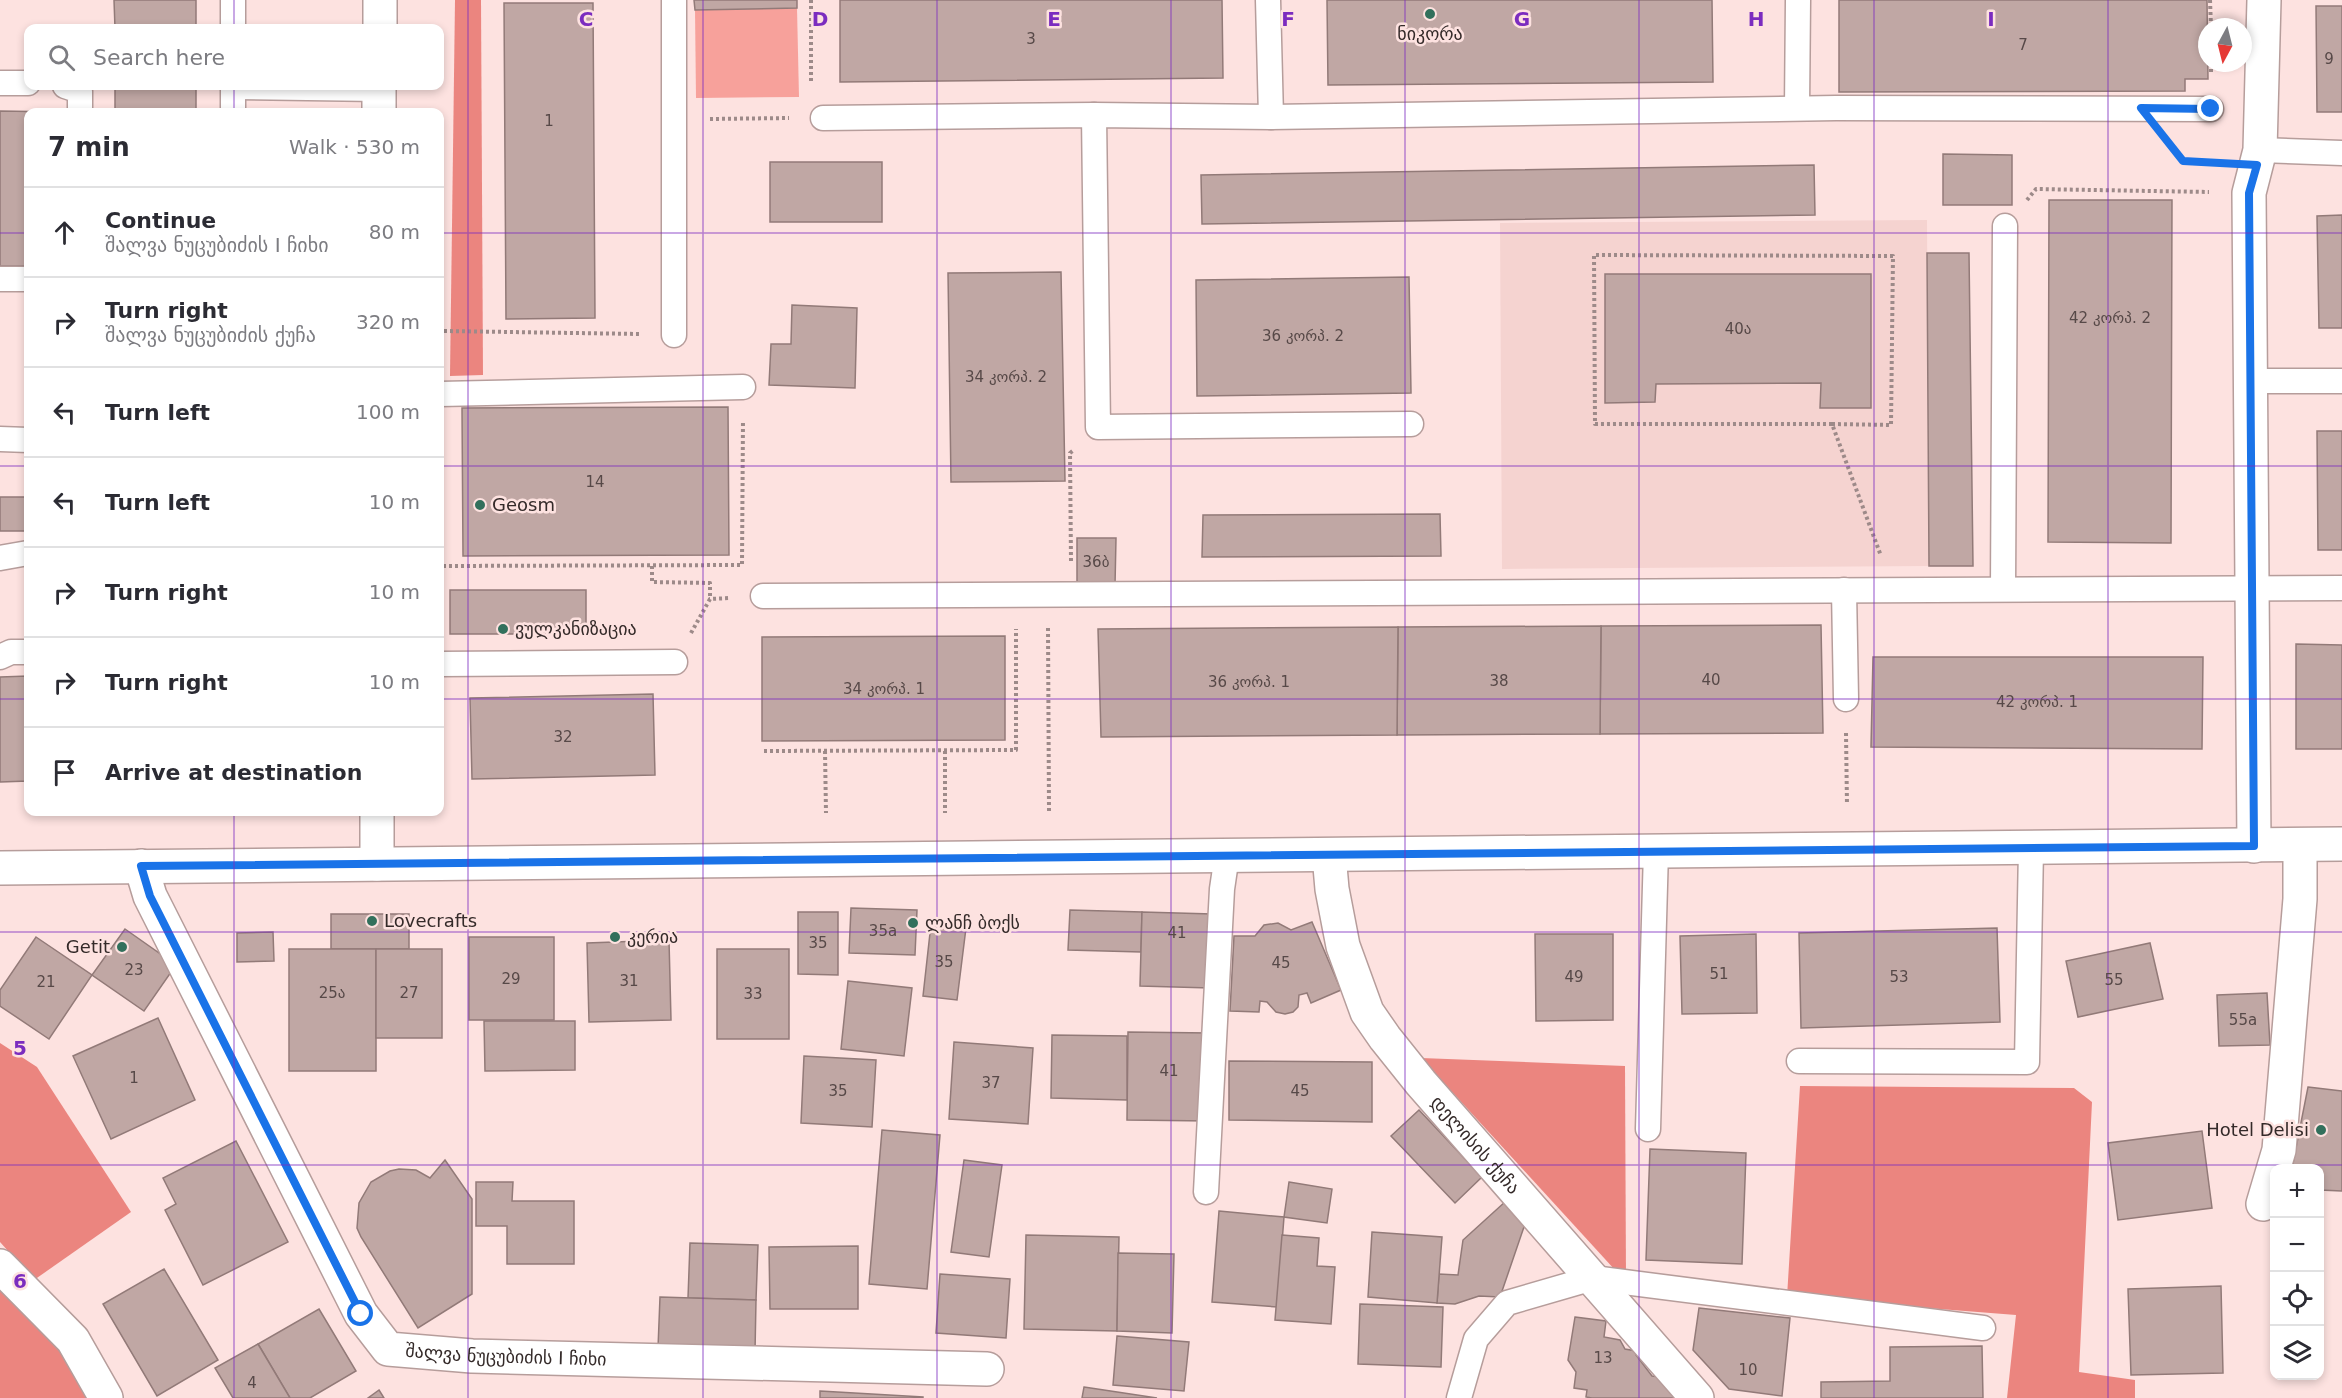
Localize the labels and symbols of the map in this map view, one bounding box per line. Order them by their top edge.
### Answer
text: C [579,7,593,31]
text: D [812,7,828,31]
text: E [1047,7,1061,31]
text: F [1281,7,1295,31]
marker: ნიკორა [1423,7,1437,21]
text: G [1514,7,1530,31]
text: H [1748,7,1764,31]
text: I [1987,7,1995,31]
north arrow [2198,18,2252,72]
place label: ნიკორა [1397,23,1463,44]
house number: 3 [1026,30,1036,48]
house number: 7 [2018,36,2028,54]
house number: 9 [2324,50,2334,68]
route end [2197,95,2223,121]
house number: 1 [544,112,554,130]
house number: 42 კორპ. 2 [2069,309,2151,327]
house number: 40ა [1725,320,1751,338]
house number: 36 კორპ. 2 [1262,327,1344,345]
house number: 34 კორპ. 2 [965,368,1047,386]
house number: 14 [585,473,605,491]
place label: Geosm [492,494,555,515]
marker: Geosm [473,498,487,512]
house number: 36ბ [1083,553,1110,571]
place label: ვულკანიზაცია [515,618,637,639]
marker: ვულკანიზაცია [496,622,510,636]
house number: 40 [1701,671,1721,689]
house number: 38 [1489,672,1509,690]
house number: 36 კორპ. 1 [1208,673,1290,691]
house number: 34 კორპ. 1 [843,680,925,698]
house number: 42 კორპ. 1 [1996,693,2078,711]
house number: 32 [553,728,573,746]
place label: Lovecrafts [384,910,477,931]
place label: ლანჩ ბოქს [925,912,1020,933]
marker: Lovecrafts [365,914,379,928]
marker: ლანჩ ბოქს [906,916,920,930]
house number: 35a [869,922,897,940]
house number: 41 [1167,924,1187,942]
place label: კერია [627,926,678,947]
marker: კერია [608,930,622,944]
house number: 35 [808,934,828,952]
place label: Getit [66,936,110,957]
marker: Getit [115,940,129,954]
house number: 35 [934,953,954,971]
house number: 45 [1271,954,1291,972]
house number: 23 [124,961,144,979]
house number: 51 [1709,965,1729,983]
house number: 49 [1564,968,1584,986]
house number: 53 [1889,968,1909,986]
house number: 29 [501,970,521,988]
house number: 55 [2104,971,2124,989]
house number: 31 [619,972,639,990]
house number: 21 [36,973,56,991]
house number: 25ა [319,984,345,1002]
house number: 27 [399,984,419,1002]
house number: 33 [743,985,763,1003]
house number: 55a [2229,1011,2257,1029]
text: 5 [13,1036,27,1060]
house number: 41 [1159,1062,1179,1080]
house number: 1 [129,1069,139,1087]
house number: 37 [981,1074,1001,1092]
house number: 35 [828,1082,848,1100]
house number: 45 [1290,1082,1310,1100]
street label: დელისის ქუჩა [1427,1091,1524,1198]
place label: Hotel Delisi [2206,1119,2309,1140]
marker: Hotel Delisi [2314,1123,2328,1137]
text: 6 [13,1269,27,1293]
route start [347,1300,373,1326]
street label: შალვა ნუცუბიძის I ჩიხი [405,1339,607,1369]
house number: 13 [1593,1349,1613,1367]
house number: 10 [1738,1361,1758,1379]
house number: 4 [247,1374,257,1392]

